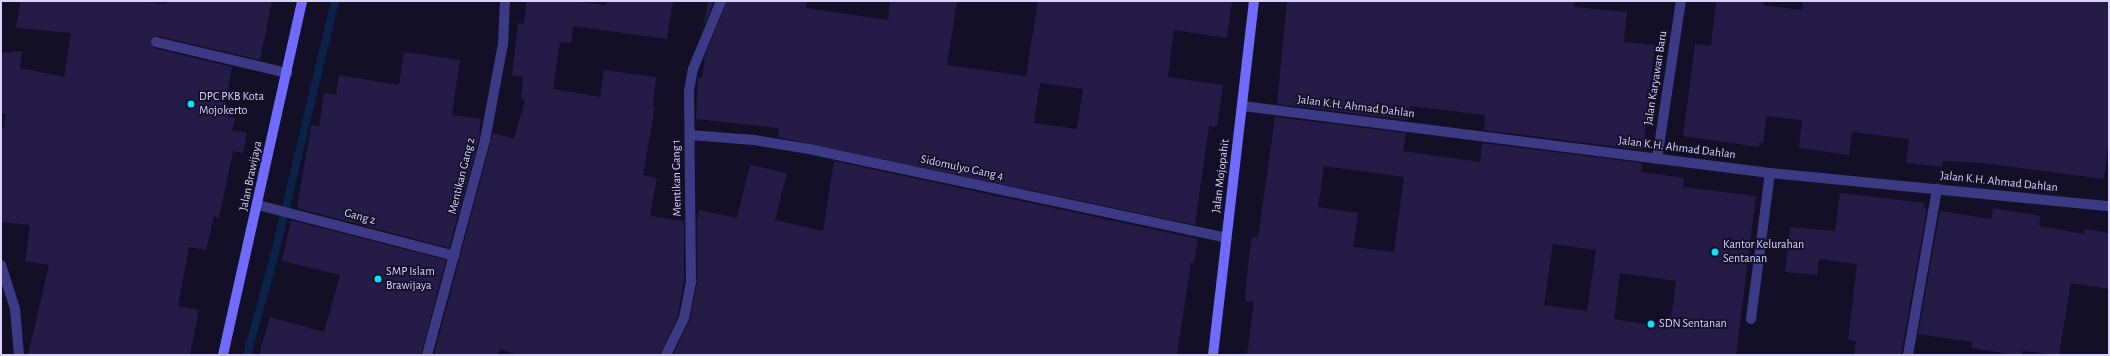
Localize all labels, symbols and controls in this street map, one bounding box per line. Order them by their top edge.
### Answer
street label: Jalan Karyawan Baru [1641,30,1671,126]
place label: DPC PKB Kota Mojokerto [199,90,264,118]
street label: Jalan K.H. Ahmad Dahlan [1297,93,1415,121]
marker: DPC PKB Kota Mojokerto [186,99,196,109]
street label: Jalan K.H. Ahmad Dahlan [1618,134,1736,162]
street label: Mentikan Gang 2 [446,136,478,216]
street label: Jalan Mojopahit [1209,138,1233,214]
street label: Mentikan Gang 1 [669,139,685,217]
street label: Jalan Brawijaya [237,140,265,212]
street label: Sidomulyo Gang 4 [919,152,1005,184]
street label: Jalan K.H. Ahmad Dahlan [1940,169,2058,195]
street label: Gang 2 [343,206,377,228]
place label: Kantor Kelurahan Sentanan [1723,238,1804,266]
marker: Kantor Kelurahan Sentanan [1710,247,1720,257]
place label: SMP Islam Brawijaya [386,265,435,293]
marker: SMP Islam Brawijaya [373,274,383,284]
place label: SDN Sentanan [1659,317,1727,331]
marker: SDN Sentanan [1646,319,1656,329]

